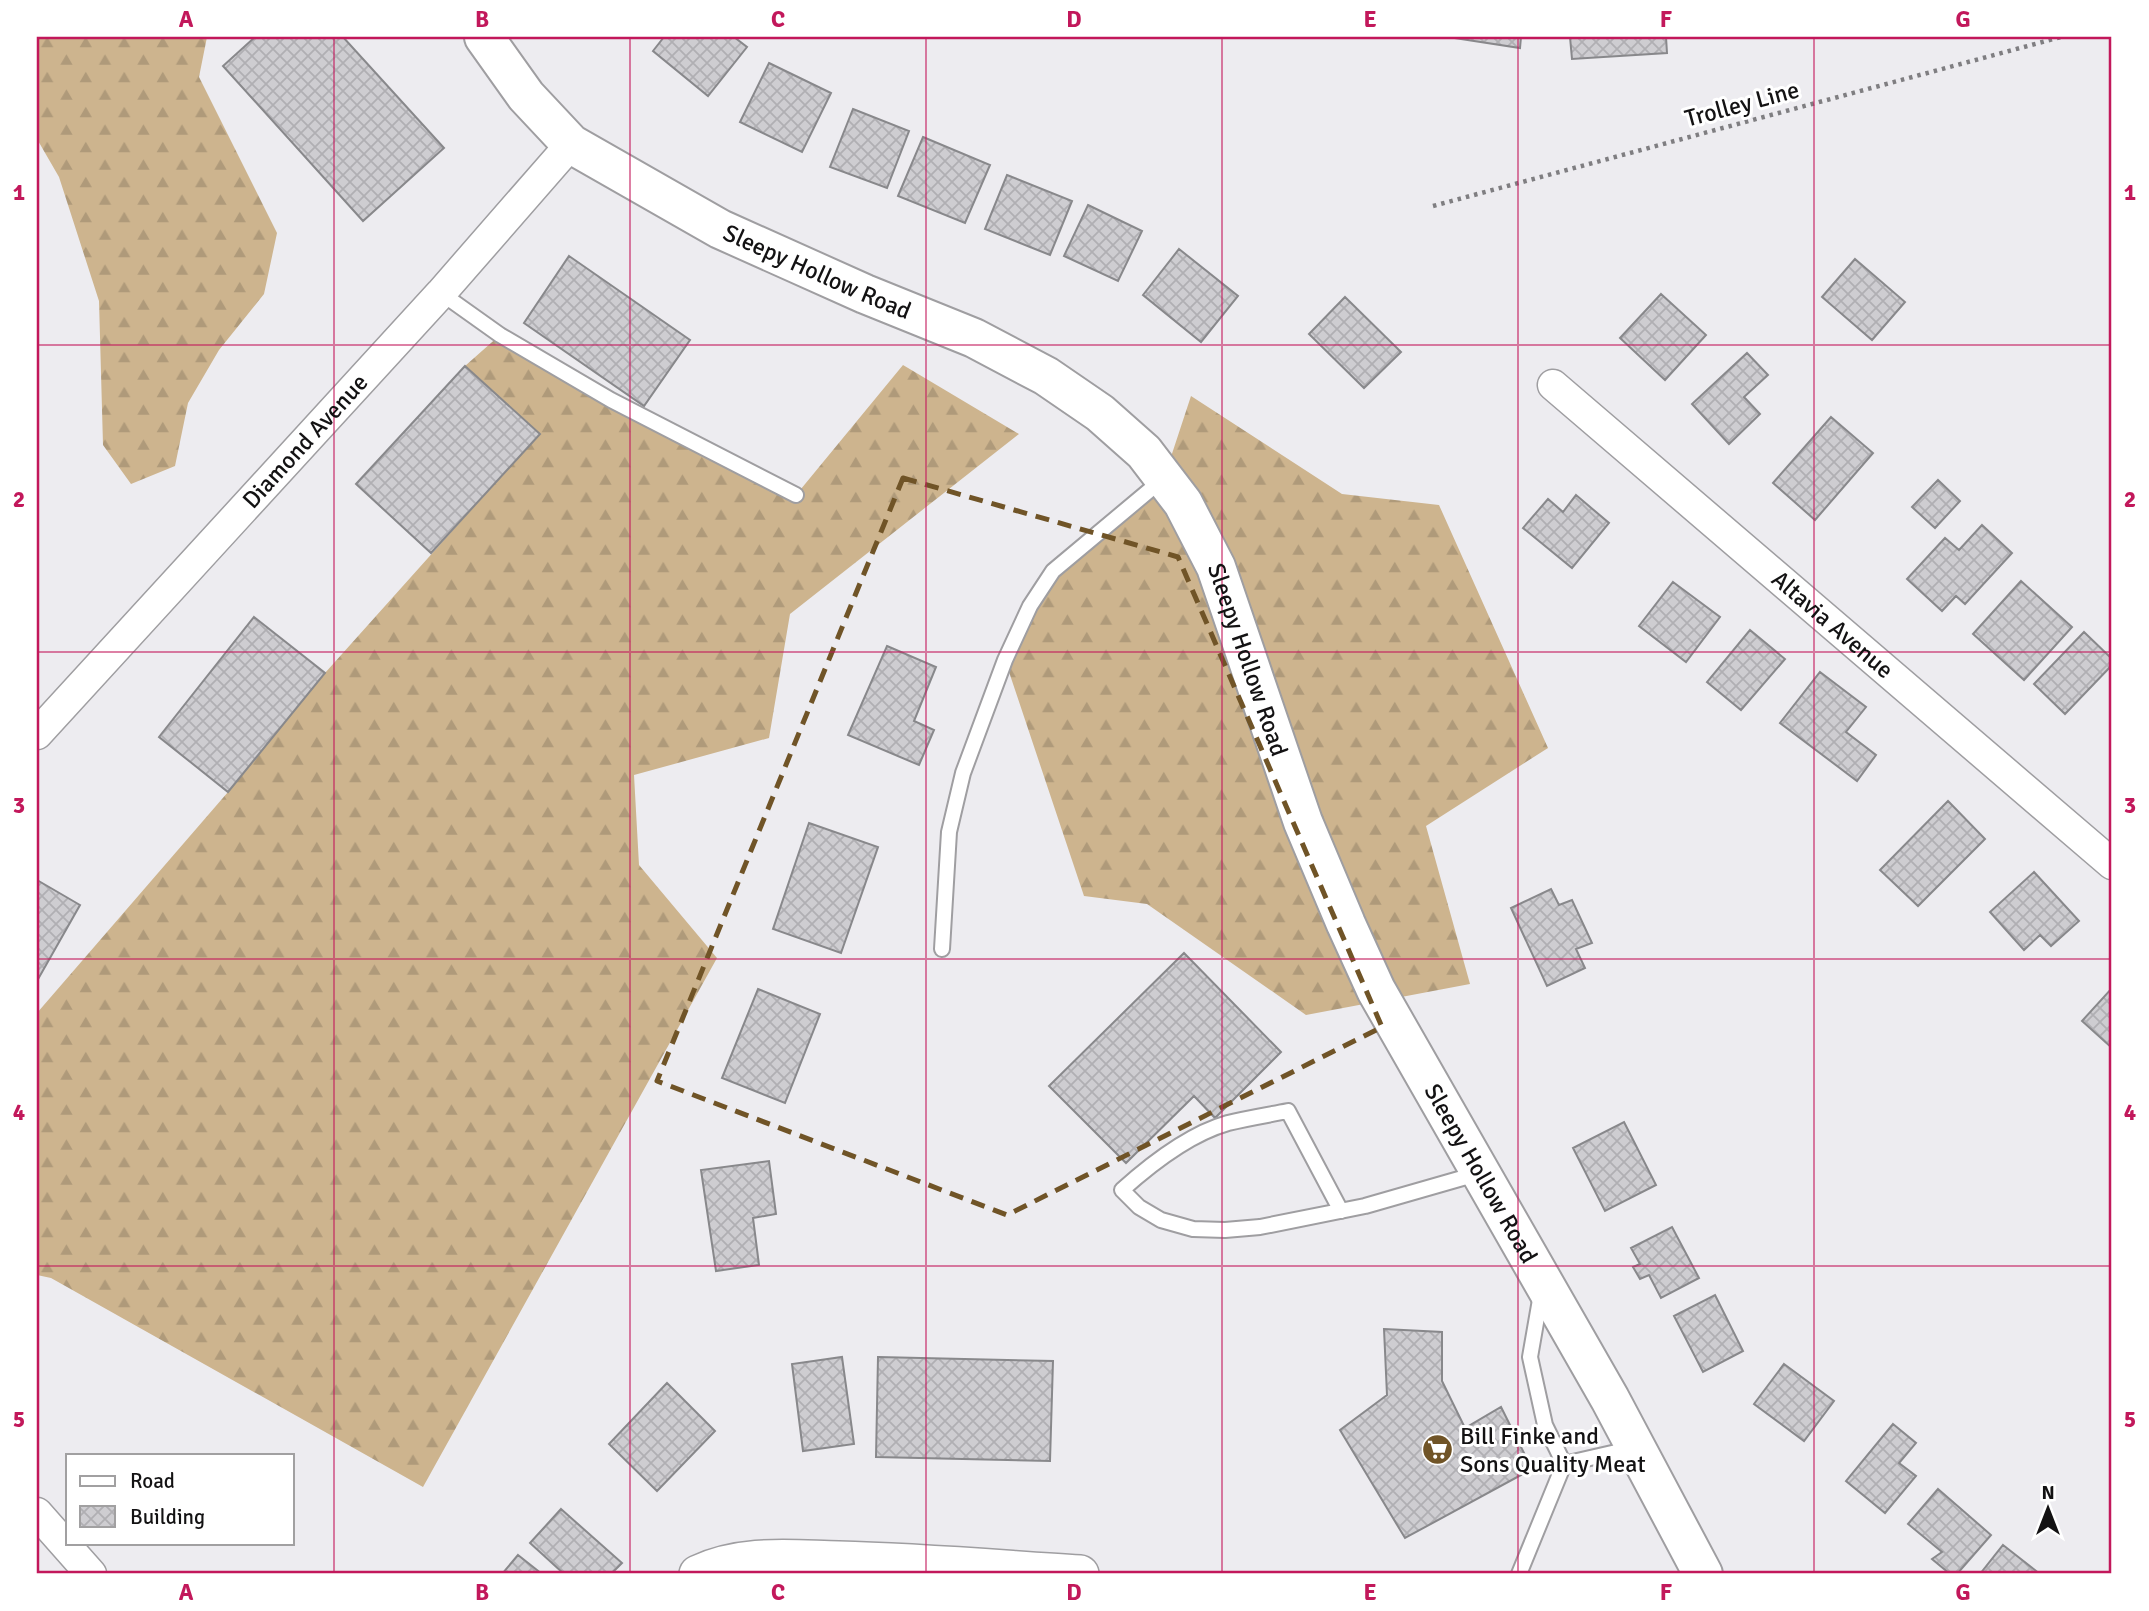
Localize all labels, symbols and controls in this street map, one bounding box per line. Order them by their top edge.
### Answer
text: A [179,5,194,34]
text: B [475,5,489,34]
text: C [771,5,785,34]
text: D [1066,5,1082,34]
text: E [1363,5,1377,34]
text: F [1660,5,1672,34]
text: G [1955,5,1971,34]
street label: Trolley Line [1682,74,1802,134]
text: 1 [13,178,25,207]
text: 1 [2124,178,2136,207]
street label: Sleepy Hollow Road [719,217,915,326]
street label: Diamond Avenue [236,368,374,515]
text: 2 [13,485,25,514]
text: 2 [2124,485,2136,514]
street label: Sleepy Hollow Road [1201,559,1294,760]
street label: Altavia Avenue [1765,564,1900,685]
text: 3 [13,791,25,820]
text: 3 [2124,791,2136,820]
street label: Sleepy Hollow Road [1418,1078,1544,1269]
text: 4 [13,1098,25,1127]
text: 4 [2124,1098,2136,1127]
text: 5 [13,1405,25,1434]
text: 5 [2124,1405,2136,1434]
place label: Bill Finke and Sons Quality Meat [1460,1421,1646,1479]
supermarket icon: Bill Finke and Sons Quality Meat [1420,1433,1454,1467]
legend [66,1454,294,1544]
text: Road [130,1468,175,1494]
north arrow [2012,1474,2082,1544]
text: N [2041,1481,2055,1505]
text: Building [130,1504,205,1530]
text: A [179,1578,194,1607]
text: B [475,1578,489,1607]
text: C [771,1578,785,1607]
text: D [1066,1578,1082,1607]
text: E [1363,1578,1377,1607]
text: F [1660,1578,1672,1607]
text: G [1955,1578,1971,1607]

